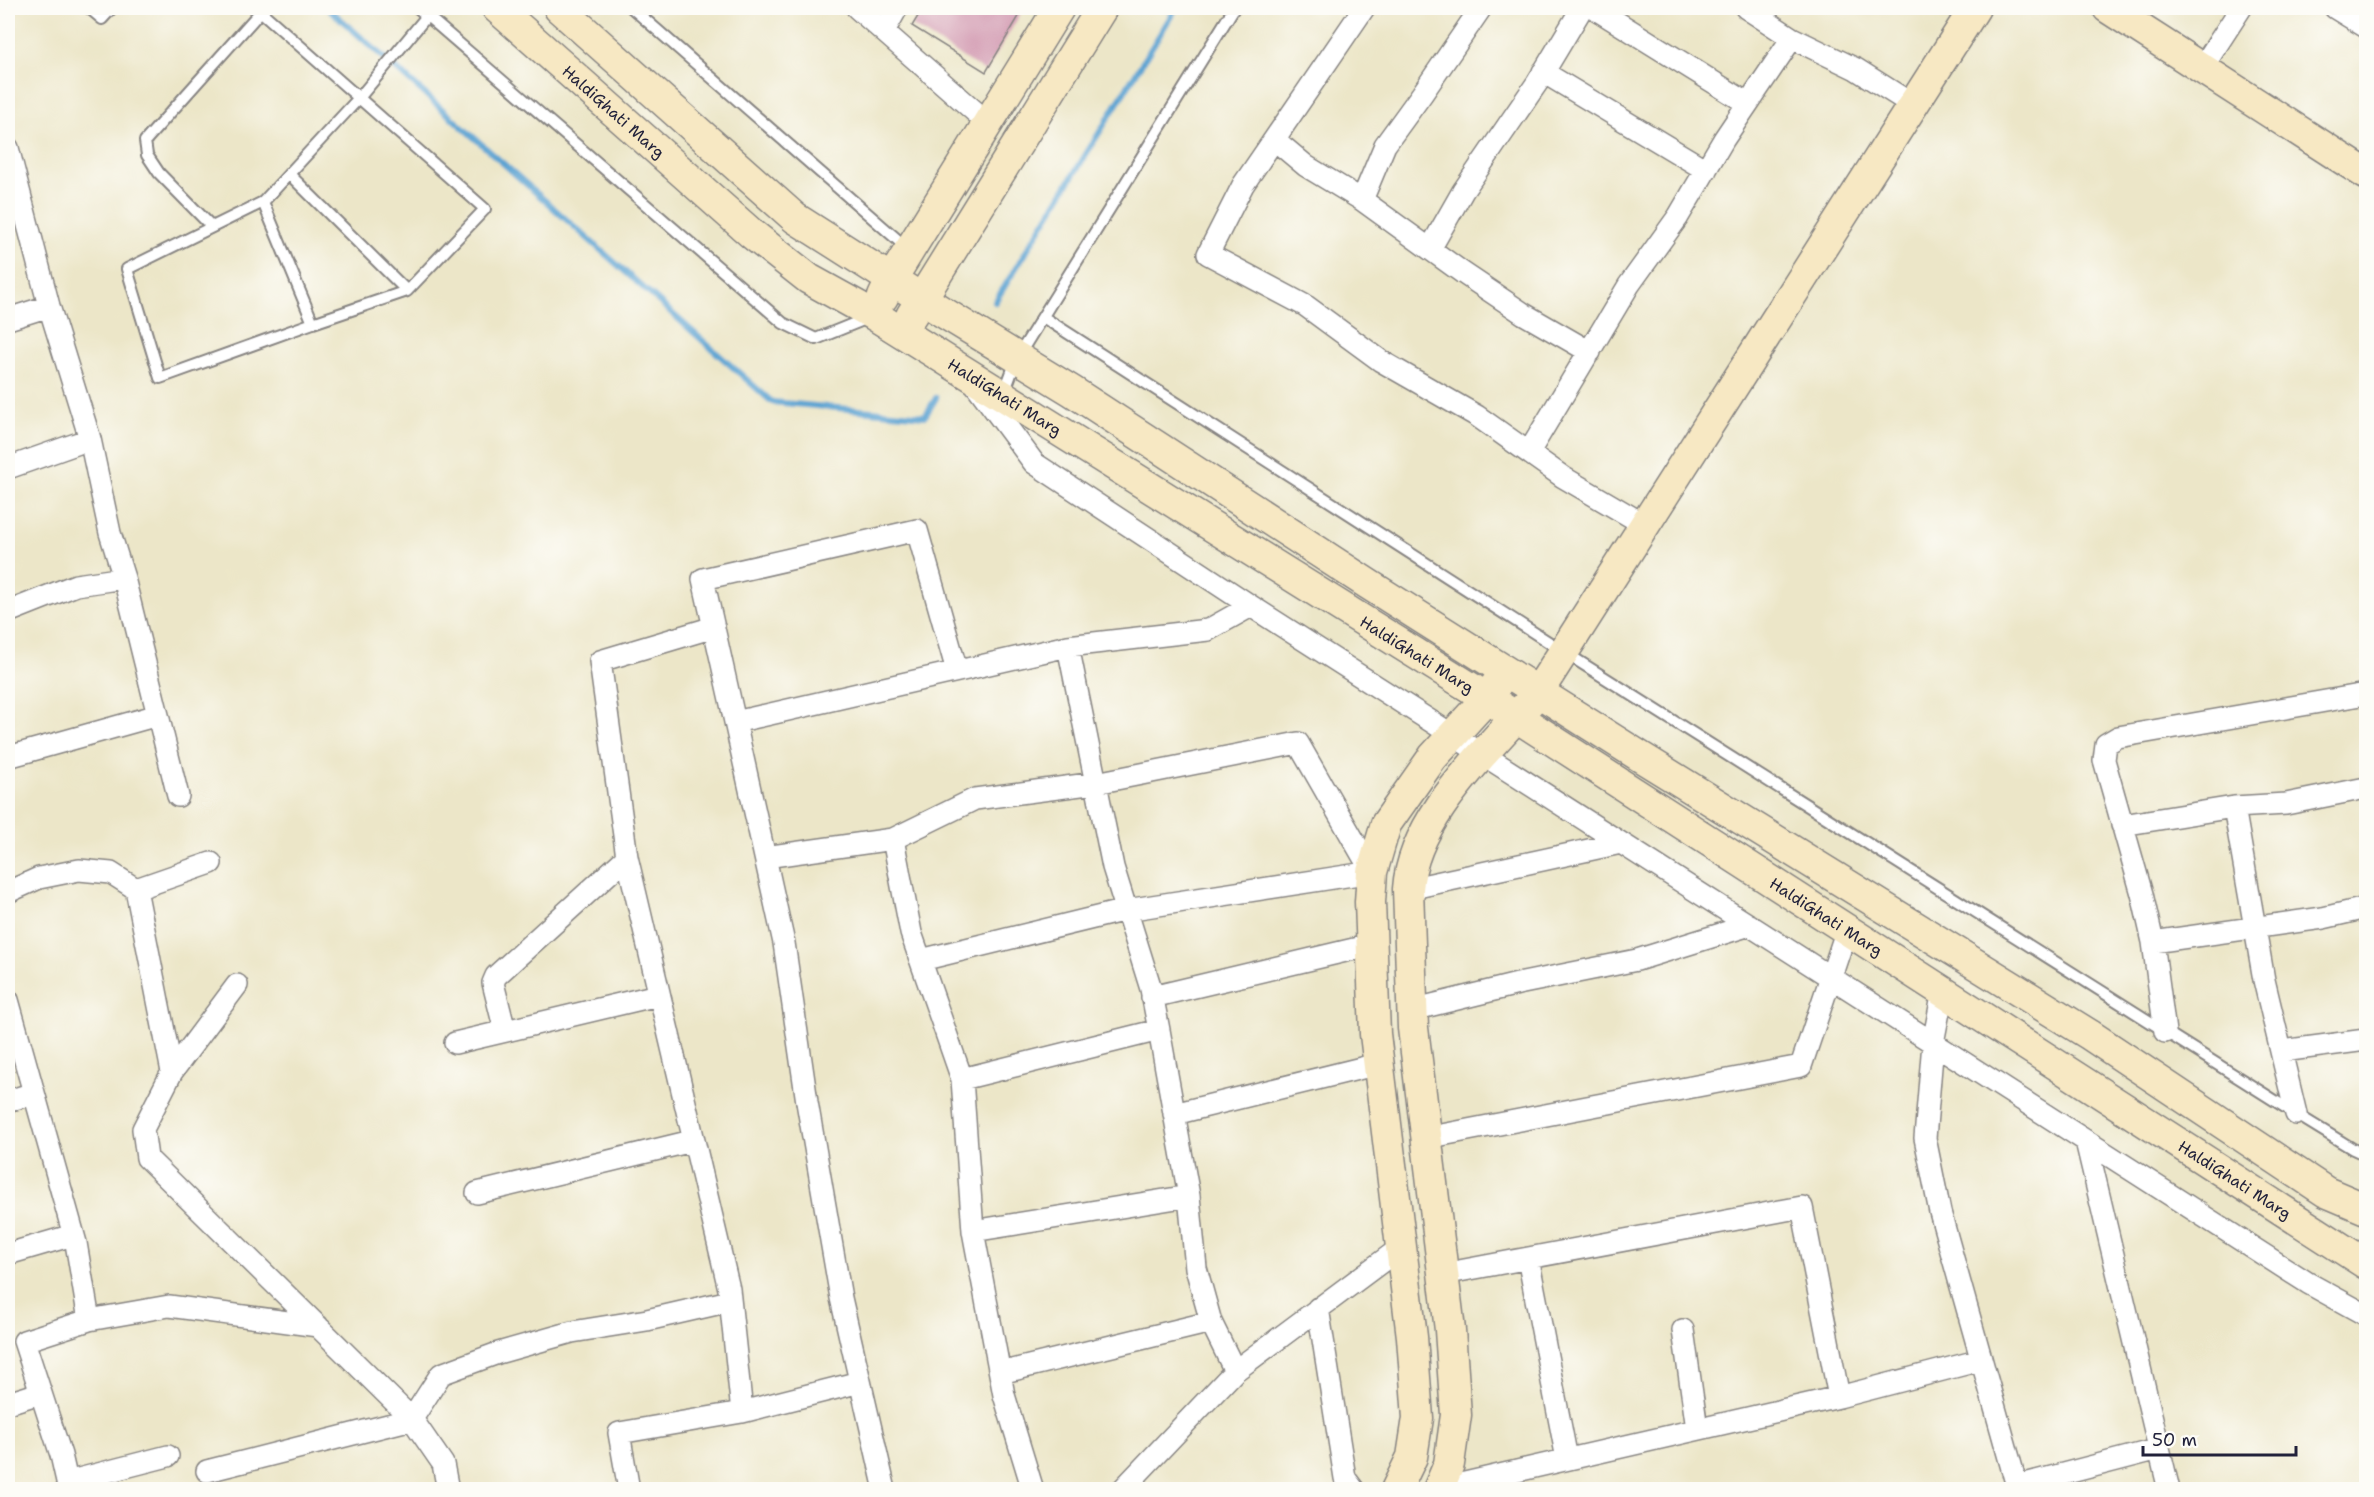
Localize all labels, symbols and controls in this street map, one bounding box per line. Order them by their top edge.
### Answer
street label: HaldiGhati Marg [558,61,669,163]
street label: HaldiGhati Marg [944,354,1066,441]
street label: HaldiGhati Marg [1356,611,1478,698]
street label: HaldiGhati Marg [1765,873,1887,961]
street label: HaldiGhati Marg [2174,1136,2295,1224]
scale bar [2143,1419,2296,1457]
text: 50 m [2152,1428,2197,1452]

